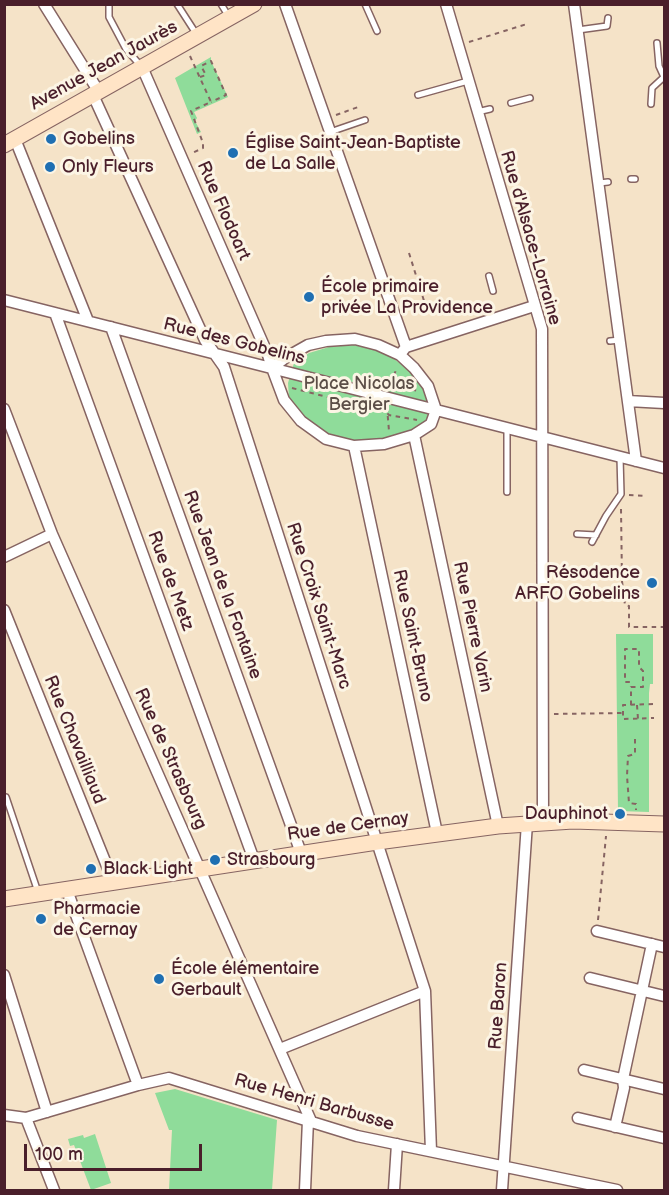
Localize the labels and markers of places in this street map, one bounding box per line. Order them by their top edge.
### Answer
place label: Gobelins [63,128,135,150]
marker: Gobelins [44,132,58,146]
place label: Église Saint-Jean-Baptiste de La Salle [245,132,461,174]
marker: Église Saint-Jean-Baptiste de La Salle [226,146,240,160]
place label: Only Fleurs [62,156,154,178]
marker: Only Fleurs [43,160,57,174]
place label: École primaire privée La Providence [321,276,493,318]
marker: École primaire privée La Providence [302,290,316,304]
place label: Résodence ARFO Gobelins [515,562,640,604]
marker: Résodence ARFO Gobelins [645,576,659,590]
place label: Dauphinot [525,803,608,825]
marker: Dauphinot [613,807,627,821]
place label: Strasbourg [227,849,315,871]
marker: Strasbourg [208,853,222,867]
place label: Black Light [103,858,193,880]
marker: Black Light [84,862,98,876]
place label: Pharmacie de Cernay [53,898,140,940]
marker: Pharmacie de Cernay [34,912,48,926]
place label: École élémentaire Gerbault [171,958,319,1000]
marker: École élémentaire Gerbault [152,972,166,986]

